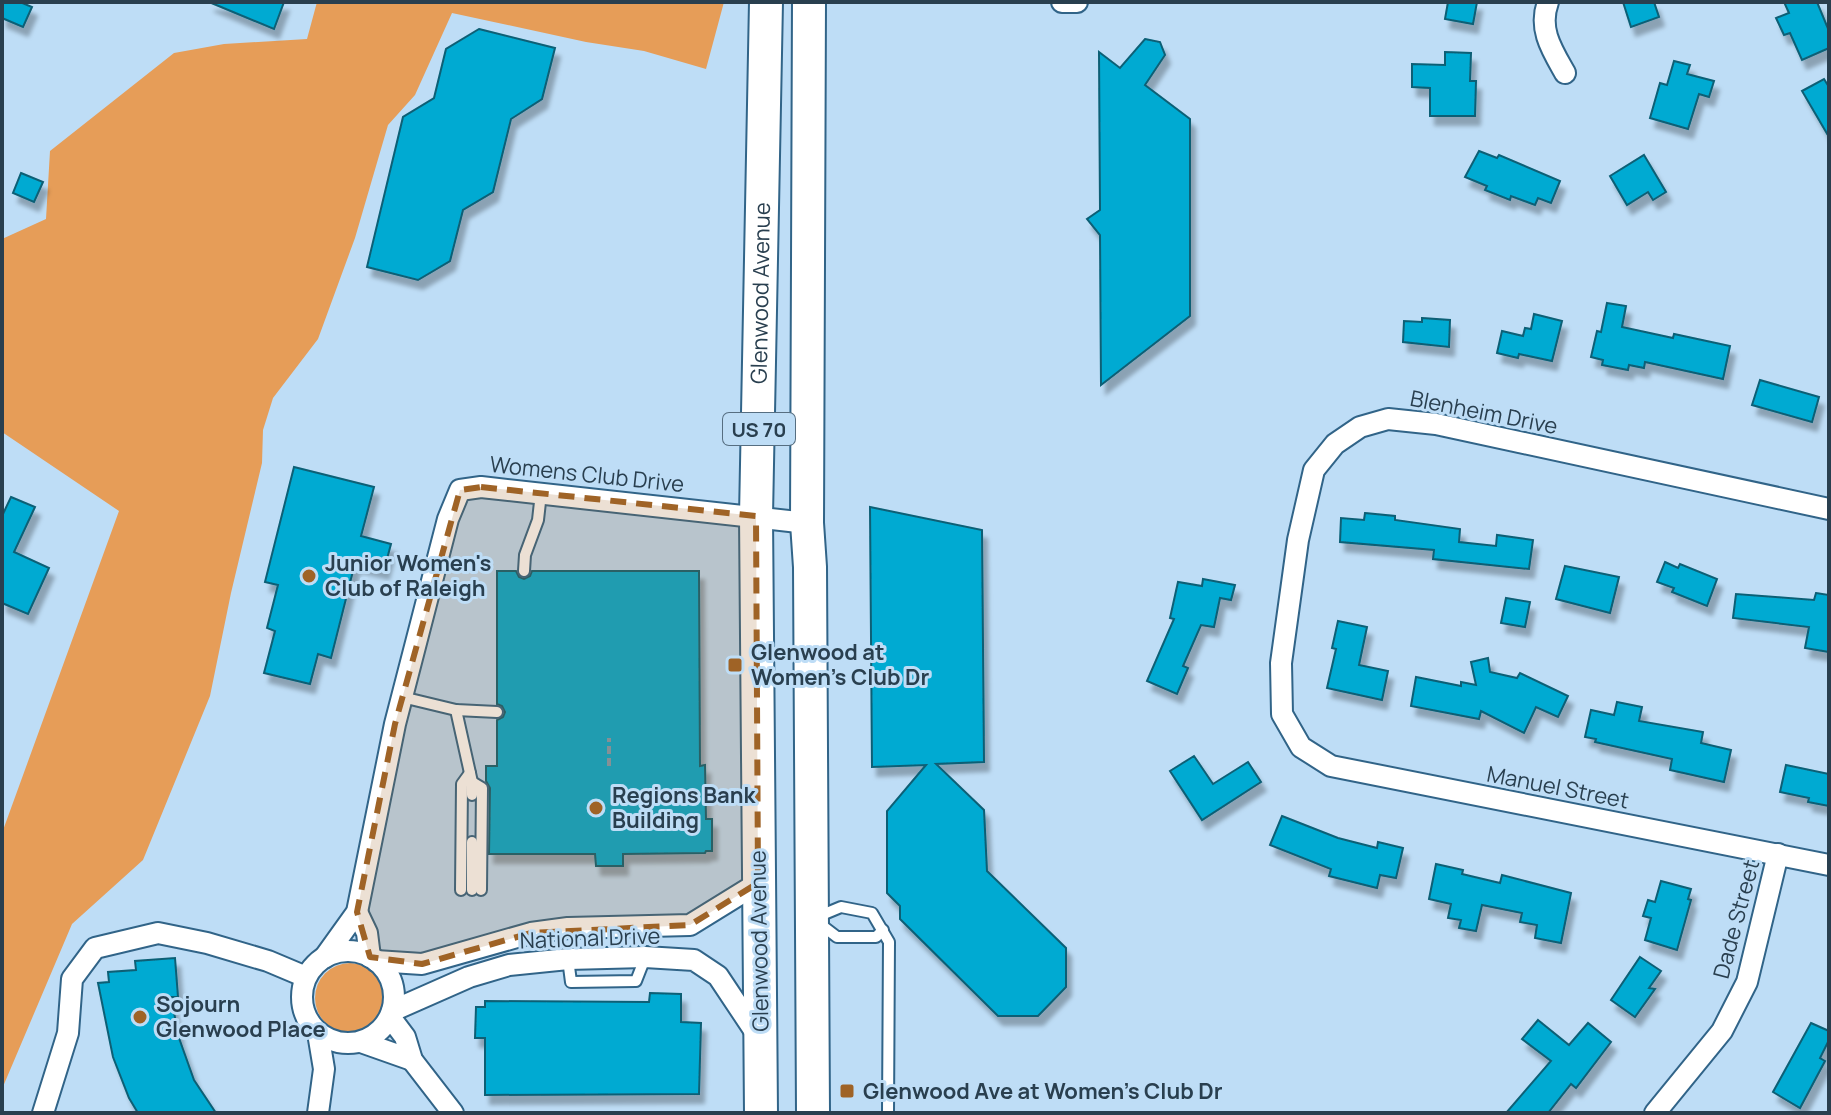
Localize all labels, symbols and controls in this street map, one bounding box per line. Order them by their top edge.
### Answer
street label: Glenwood Avenue [744,202,777,384]
street label: Blenheim Drive [1408,383,1561,441]
road number: US 70 [723,413,795,445]
street label: Womens Club Drive [488,449,686,499]
place label: Junior Women's Club of Raleigh [325,548,492,603]
marker: Junior Women's Club of Raleigh [300,567,318,585]
place label: Glenwood at Women's Club Dr [751,637,929,692]
marker: Glenwood at Women's Club Dr [726,656,744,674]
street label: Manuel Street [1485,759,1632,815]
place label: Regions Bank Building [612,780,756,835]
marker: Regions Bank Building [587,799,605,817]
street label: Glenwood Avenue [742,850,776,1032]
street label: Dade Street [1706,856,1766,982]
street label: National Drive [519,921,661,955]
place label: Sojourn Glenwood Place [156,989,326,1044]
marker: Sojourn Glenwood Place [131,1008,149,1026]
place label: Glenwood Ave at Women's Club Dr [863,1076,1223,1106]
marker: Glenwood Ave at Women's Club Dr [838,1082,856,1100]

